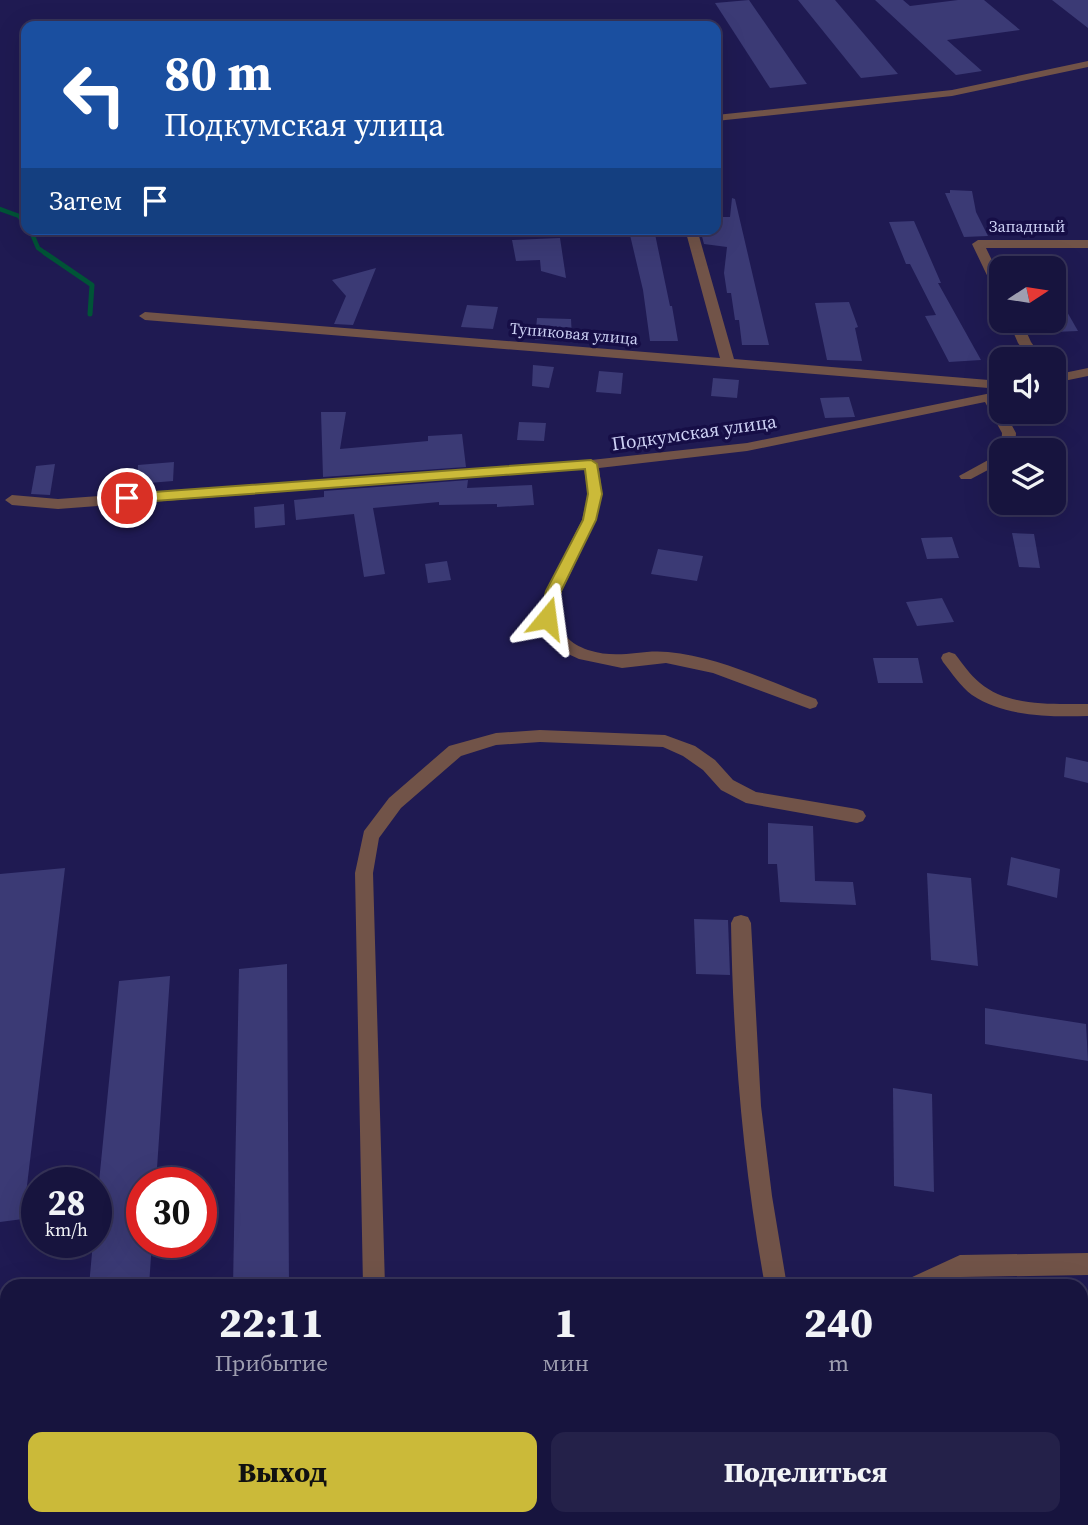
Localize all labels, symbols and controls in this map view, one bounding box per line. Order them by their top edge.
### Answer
text: 80 m [164,39,272,106]
icon: left [49,49,140,140]
text: Подкумская улица [164,103,444,147]
icon: arrive [136,182,174,220]
text: Затем [49,183,122,219]
street label: Западный [989,215,1065,237]
north arrow [989,256,1066,332]
map controls [989,256,1066,515]
street label: Тупиковая улица [509,316,640,350]
button: sound [989,347,1066,424]
street label: Подкумская улица [610,407,779,456]
button: layers [989,438,1066,515]
pin [97,468,157,528]
icon: arrive [108,479,146,517]
position arrow [510,581,584,655]
speed limit sign: 30 [126,1167,217,1258]
text: 28 [48,1179,85,1227]
text: km/h [45,1217,88,1242]
text: 22:11 [219,1293,324,1351]
text: 1 [554,1293,577,1351]
text: 240 [804,1293,873,1351]
text: Прибытие [215,1347,328,1379]
text: мин [543,1347,589,1379]
text: m [828,1347,849,1379]
button: Выход [28,1432,537,1512]
button: Поделиться [551,1432,1060,1512]

